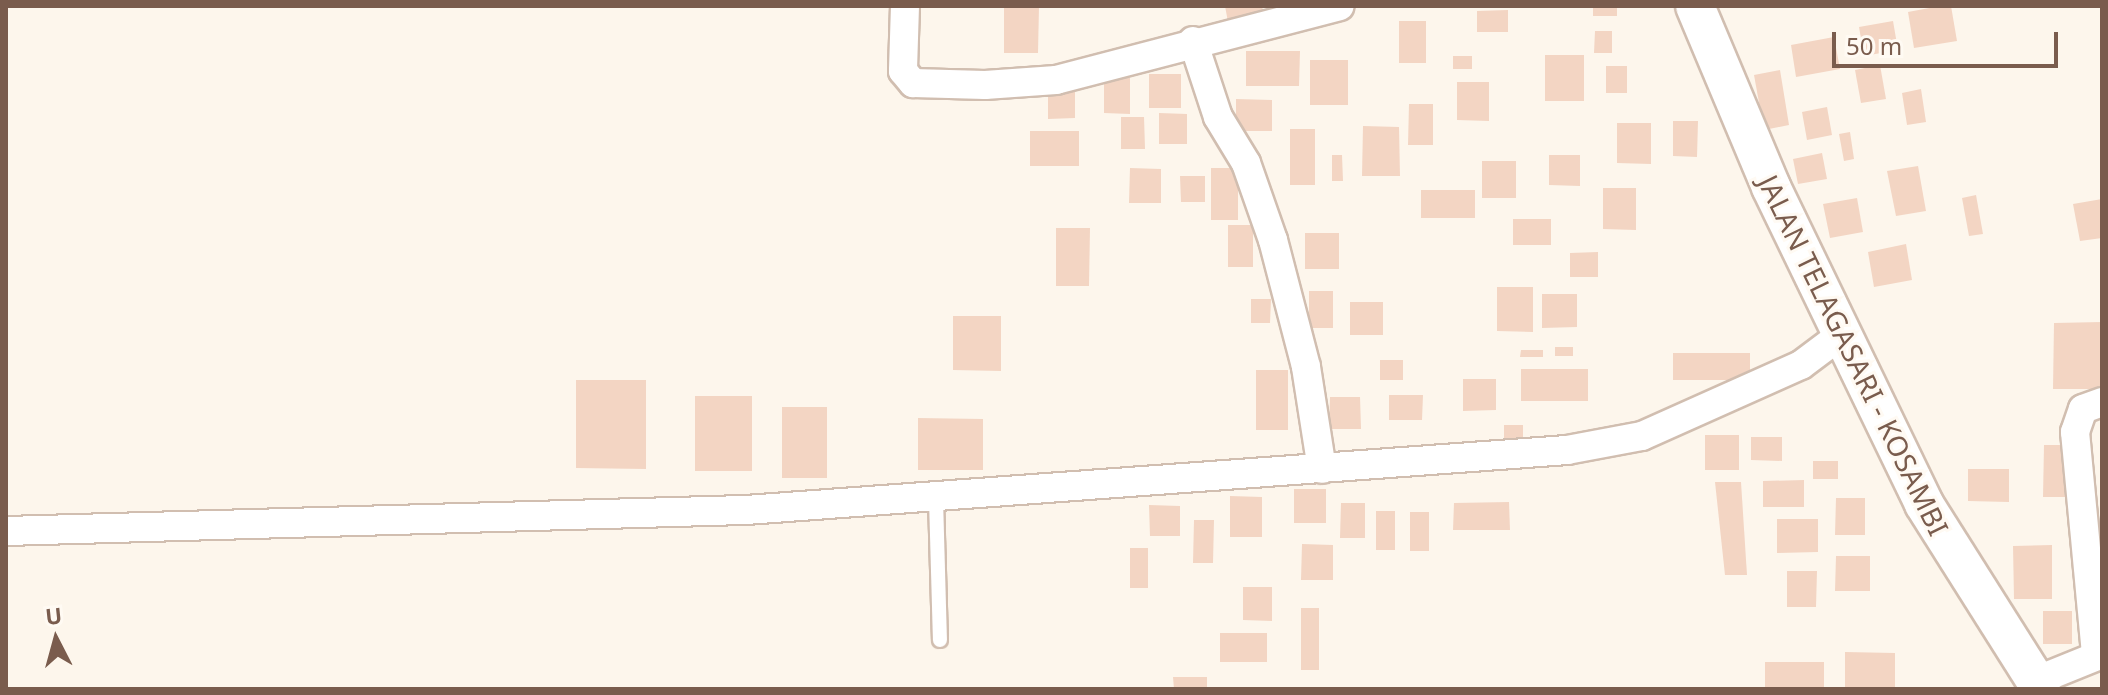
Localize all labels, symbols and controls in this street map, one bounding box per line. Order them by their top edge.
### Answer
scale bar [1836,16,2062,66]
text: 50 m [1846,29,1902,62]
street label: JALAN TELAGASARI - KOSAMBI [1752,169,1956,541]
north arrow [16,599,96,679]
text: U [44,599,63,631]

